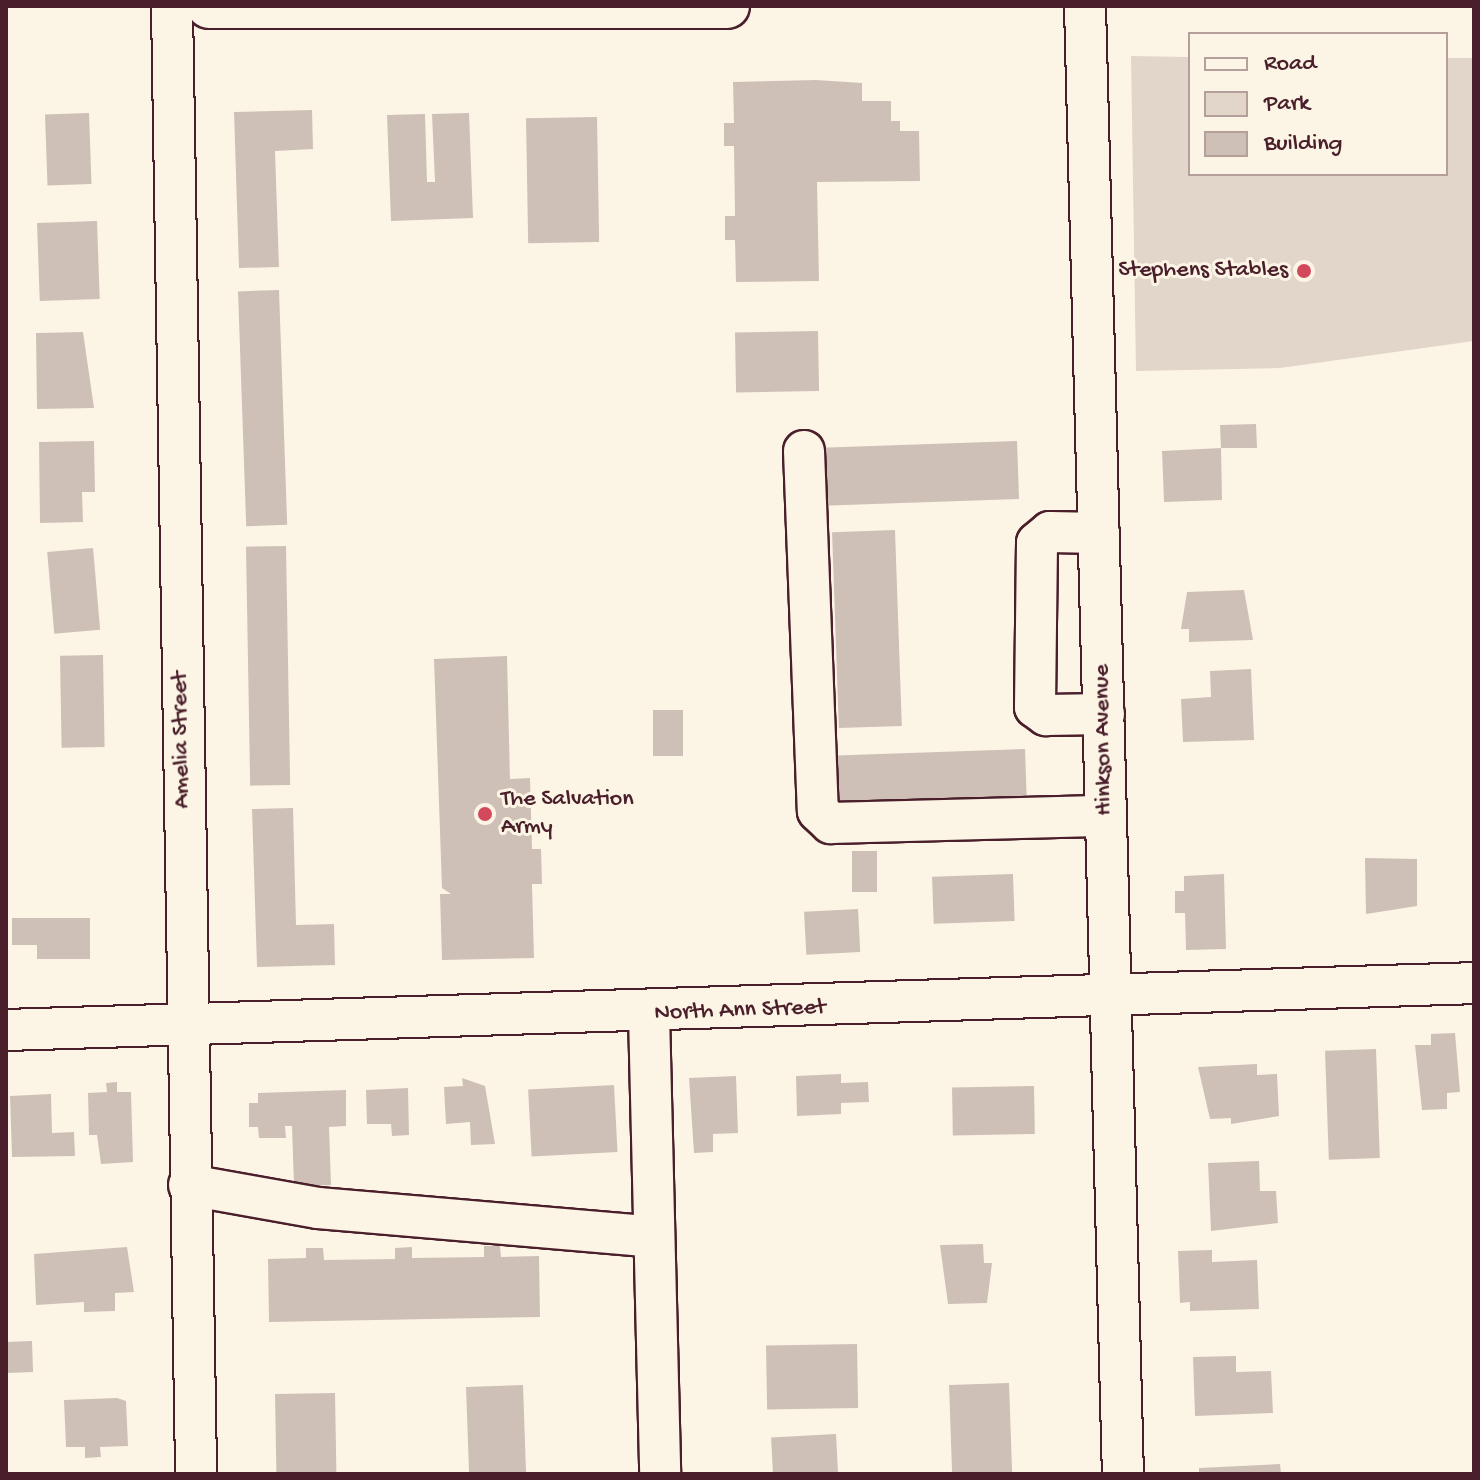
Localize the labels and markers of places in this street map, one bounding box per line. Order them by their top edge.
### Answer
place label: Stephens Stables [1118,257,1288,285]
marker: Stephens Stables [1295,262,1313,280]
place label: The Salvation Army [501,786,634,842]
marker: The Salvation Army [476,805,494,823]

